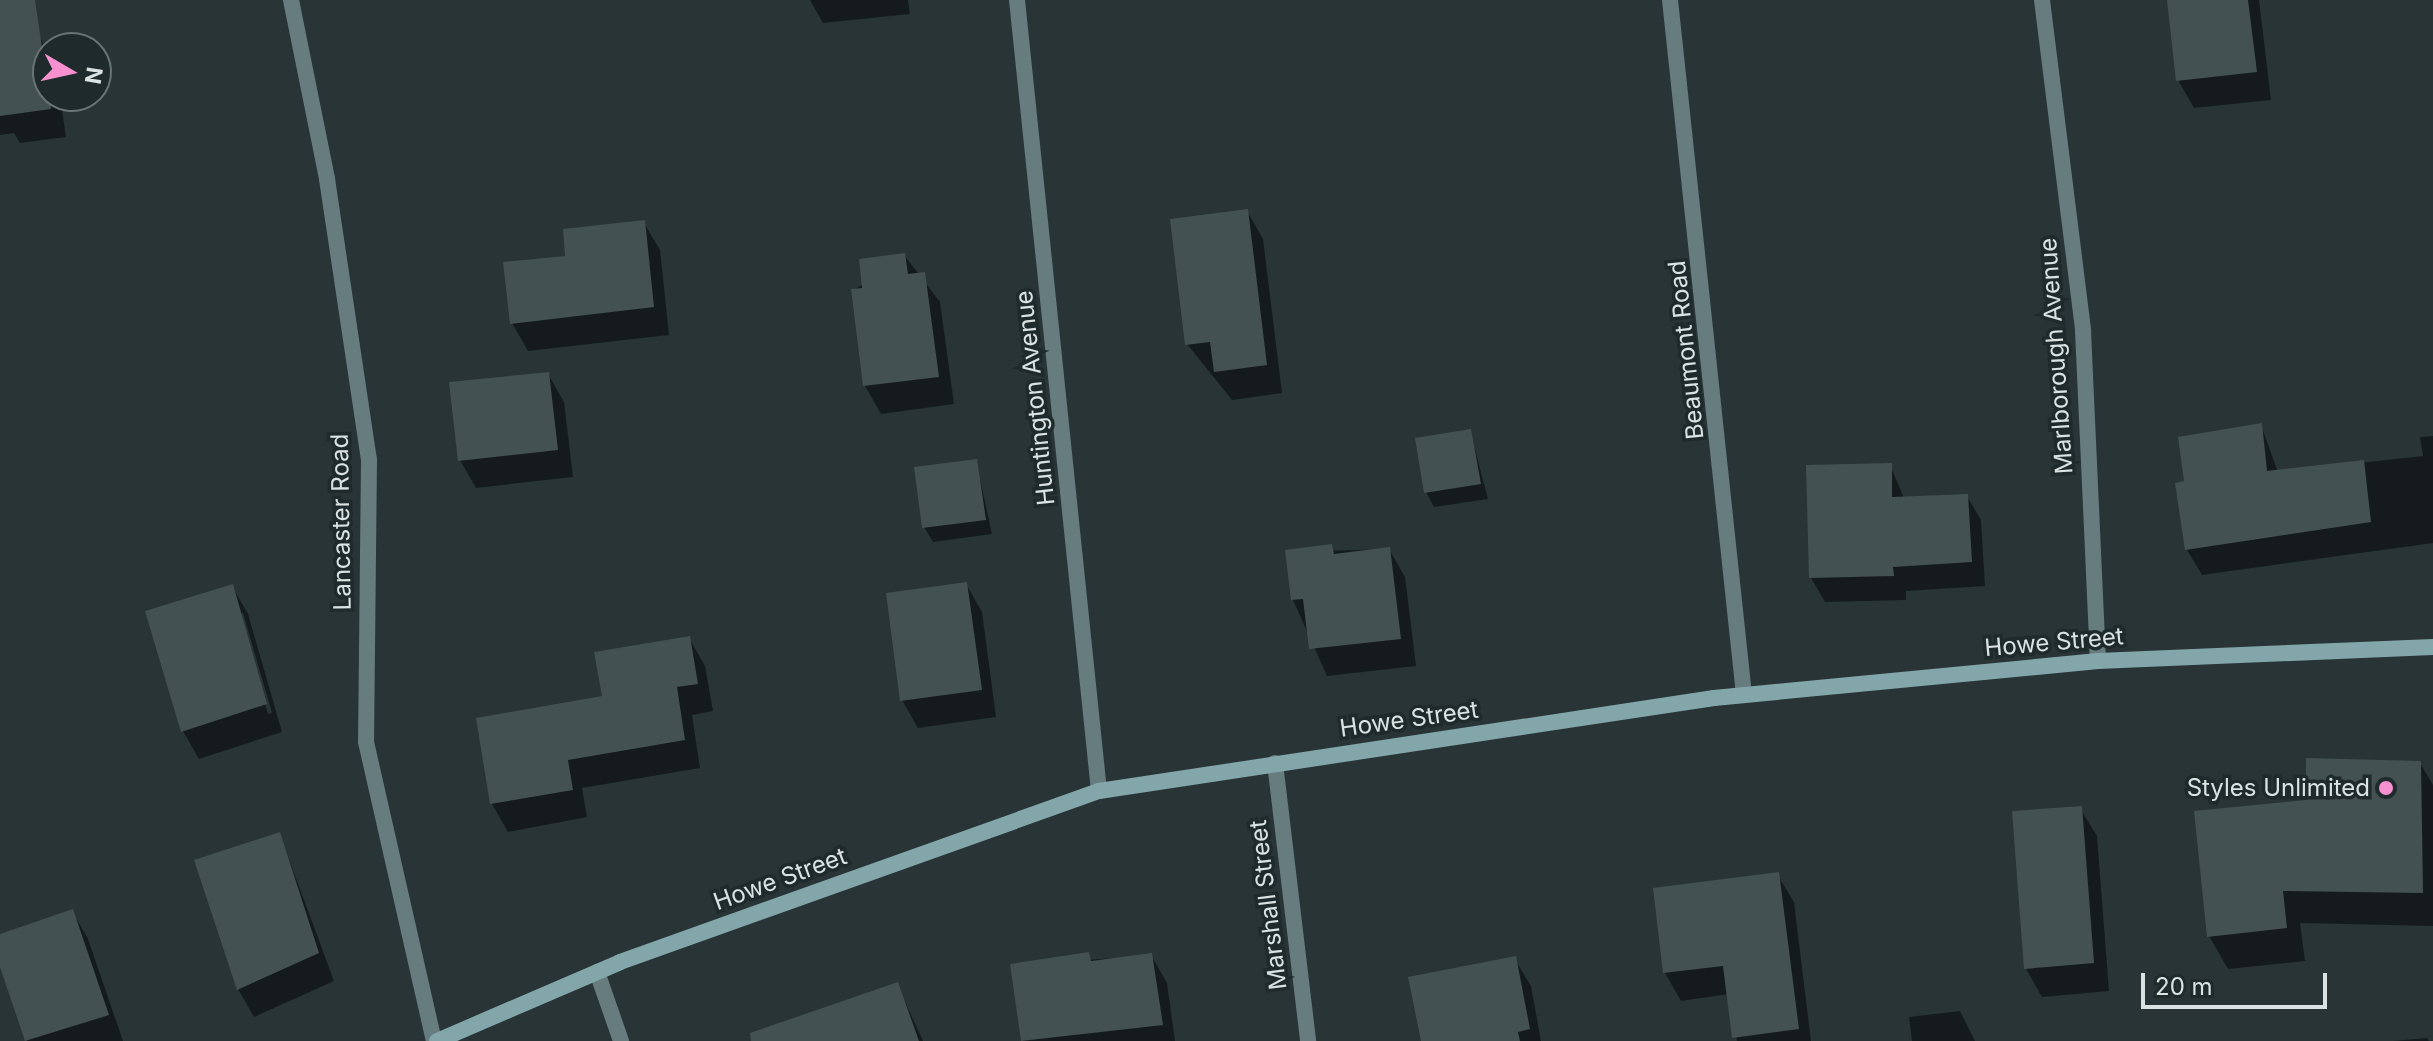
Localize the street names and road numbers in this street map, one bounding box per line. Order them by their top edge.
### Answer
street label: Marlborough Avenue [2033,237,2079,475]
street label: Beaumont Road [1662,259,1710,441]
street label: Huntington Avenue [1009,289,1061,507]
street label: Lancaster Road [325,433,357,611]
street label: Howe Street [1983,622,2125,662]
street label: Howe Street [1338,695,1480,743]
street label: Marshall Street [1243,819,1293,991]
street label: Howe Street [710,842,850,916]

